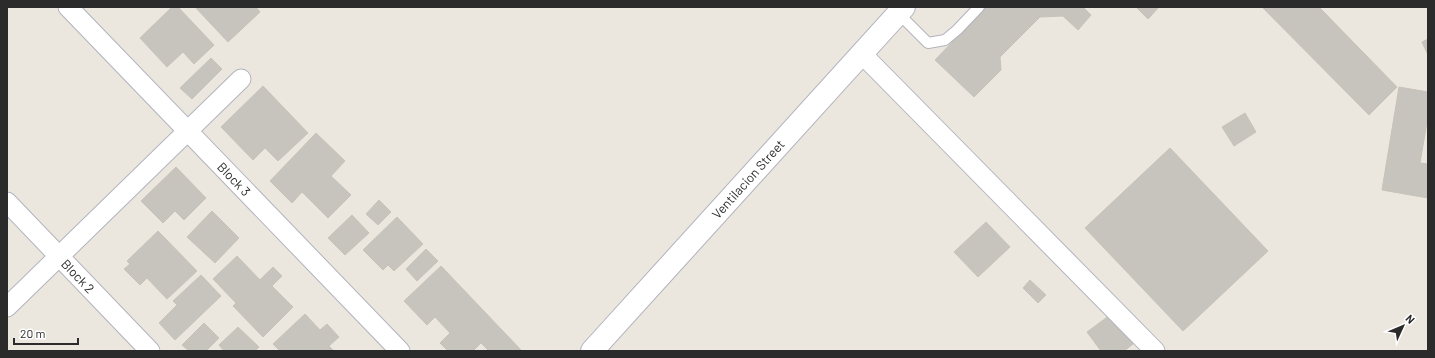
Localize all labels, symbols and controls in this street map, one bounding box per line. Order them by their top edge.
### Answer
street label: Ventilacion Street [708,136,788,222]
street label: Block 3 [214,159,254,199]
street label: Block 2 [58,256,98,296]
north arrow [1383,306,1423,346]
text: N [1403,312,1418,326]
scale bar [14,320,78,346]
text: 20 m [20,326,46,340]

